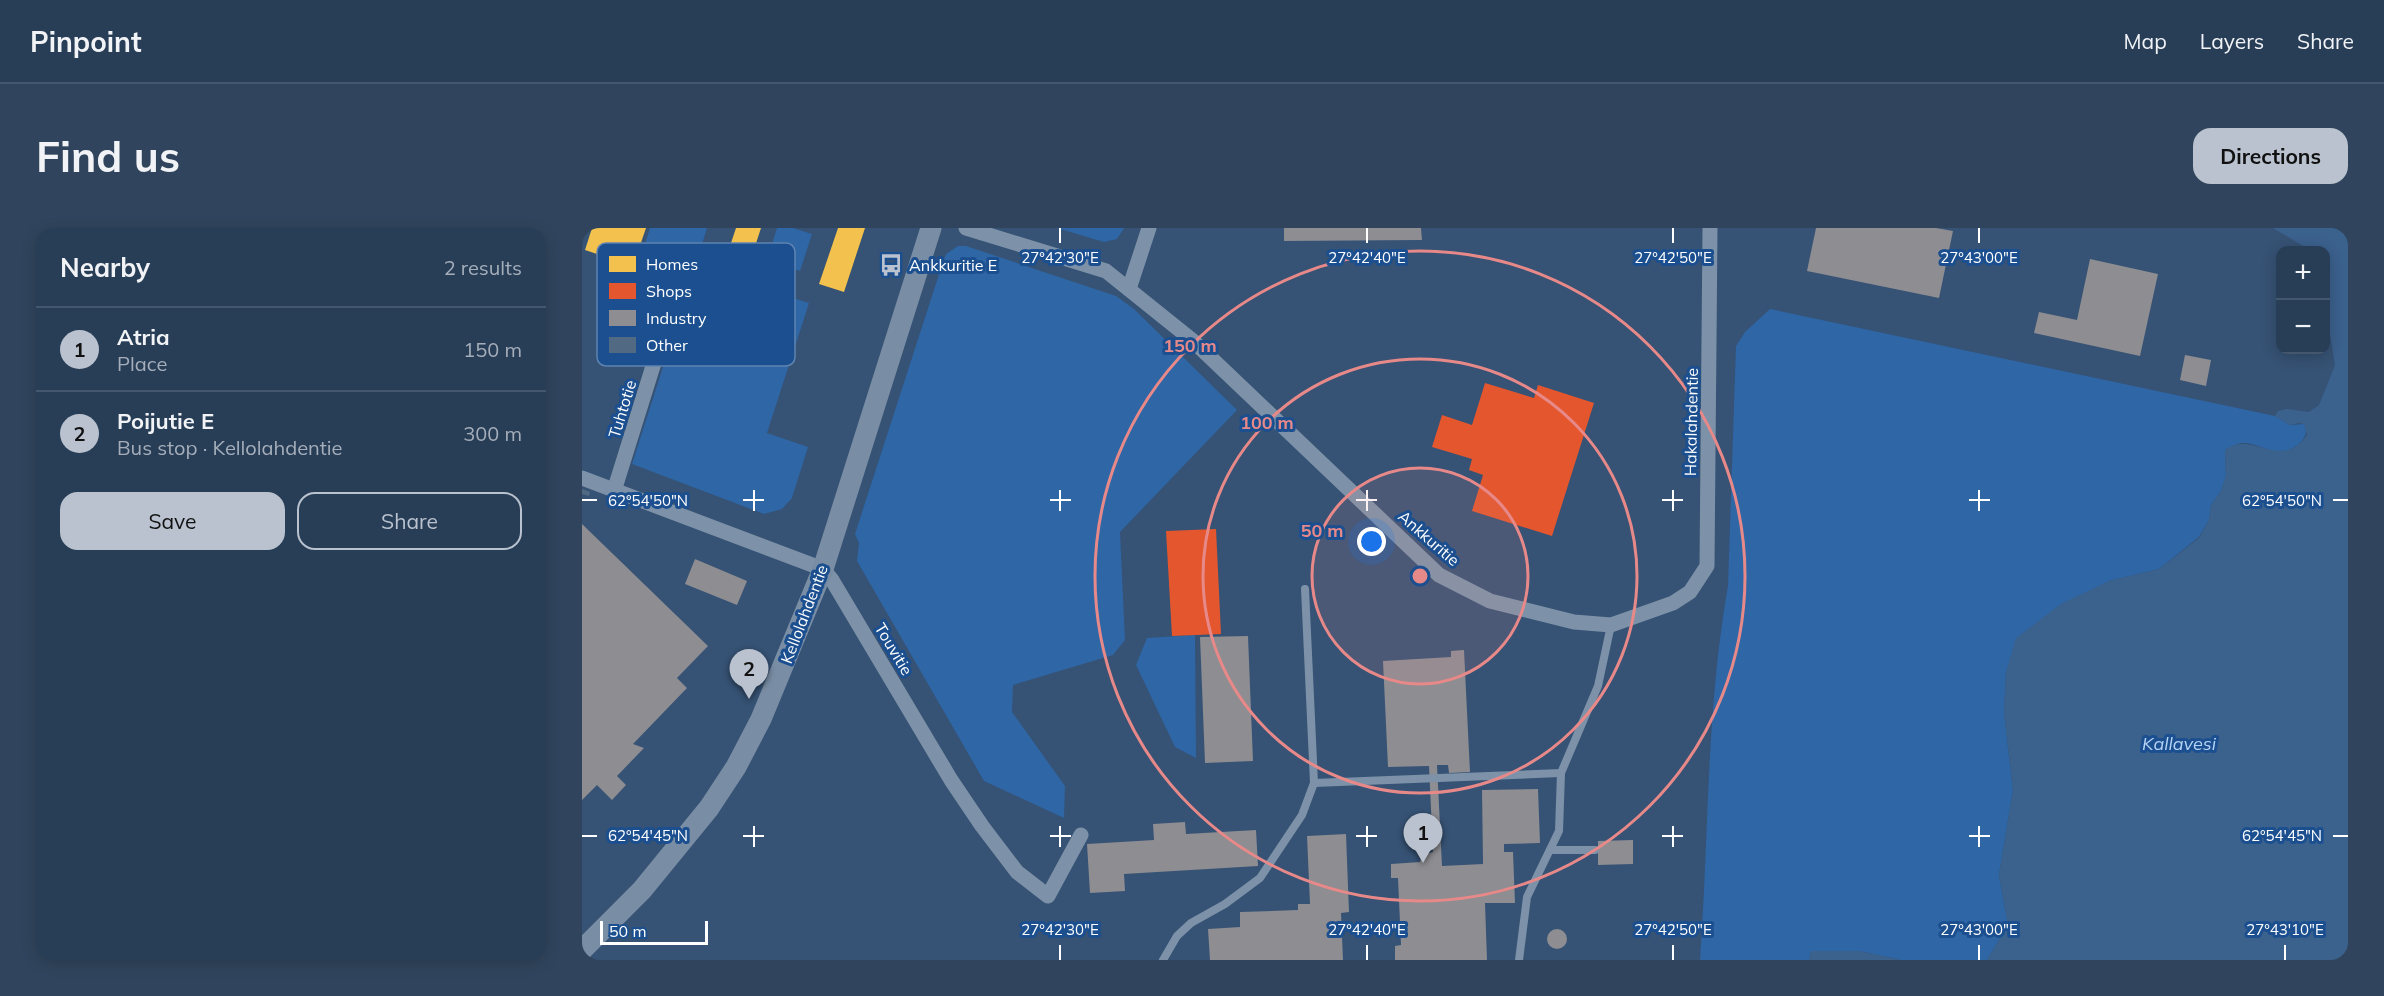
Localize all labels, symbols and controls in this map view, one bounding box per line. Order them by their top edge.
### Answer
text: Pinpoint [30,24,142,59]
text: Map [2124,28,2167,54]
text: Layers [2200,28,2264,54]
text: Share [2297,28,2354,54]
button: Directions [2193,128,2348,184]
text: Find us [36,130,180,183]
legend [597,243,795,366]
map controls [2276,246,2330,354]
button: + [2276,246,2330,300]
text: 27°42'30"E [1021,248,1099,267]
text: 27°42'40"E [1328,248,1406,267]
text: 27°42'50"E [1634,248,1712,267]
text: 27°43'00"E [1940,248,2018,267]
text: Nearby [60,251,150,284]
bus stop icon: Ankkuritie E [878,252,904,278]
text: Homes [646,254,698,274]
text: 2 results [444,255,522,280]
place label: Ankkuritie E [909,255,997,275]
text: Shops [646,281,692,301]
button: − [2276,300,2330,354]
text: Industry [646,308,707,328]
text: Atria [117,323,170,351]
text: 150 m [1163,334,1217,357]
text: Other [646,335,688,355]
text: 1 [74,337,86,362]
text: 150 m [463,337,522,362]
text: Place [117,351,167,376]
street label: Hakalahdentie [1680,368,1702,476]
street label: Tuhtotie [604,377,640,441]
text: Poijutie E [117,407,214,435]
text: 100 m [1240,411,1294,434]
text: 2 [74,421,86,446]
text: 300 m [463,421,522,446]
text: Bus stop · Kellolahdentie [117,435,342,460]
text: 62°54'50"N [608,491,688,510]
text: 62°54'50"N [2242,491,2322,510]
button: Save [60,492,285,550]
button: Share [297,492,522,550]
street label: Ankkuritie [1394,506,1464,570]
text: 50 m [1301,519,1343,542]
your location [1357,527,1386,556]
street label: Kellolahdentie [776,562,832,666]
centre of rings [1410,566,1430,586]
street label: Touvitie [871,619,917,679]
pin: 2 [730,650,768,699]
water label: Kallavesi [2142,732,2217,755]
pin: 1 [1404,814,1442,863]
text: 62°54'45"N [608,826,688,845]
text: 62°54'45"N [2242,826,2322,845]
scale bar [600,918,708,946]
text: 27°42'30"E [1021,920,1099,939]
text: 27°42'40"E [1328,920,1406,939]
text: 27°42'50"E [1634,920,1712,939]
text: 27°43'00"E [1940,920,2018,939]
text: 27°43'10"E [2246,920,2324,939]
text: 50 m [609,921,646,941]

